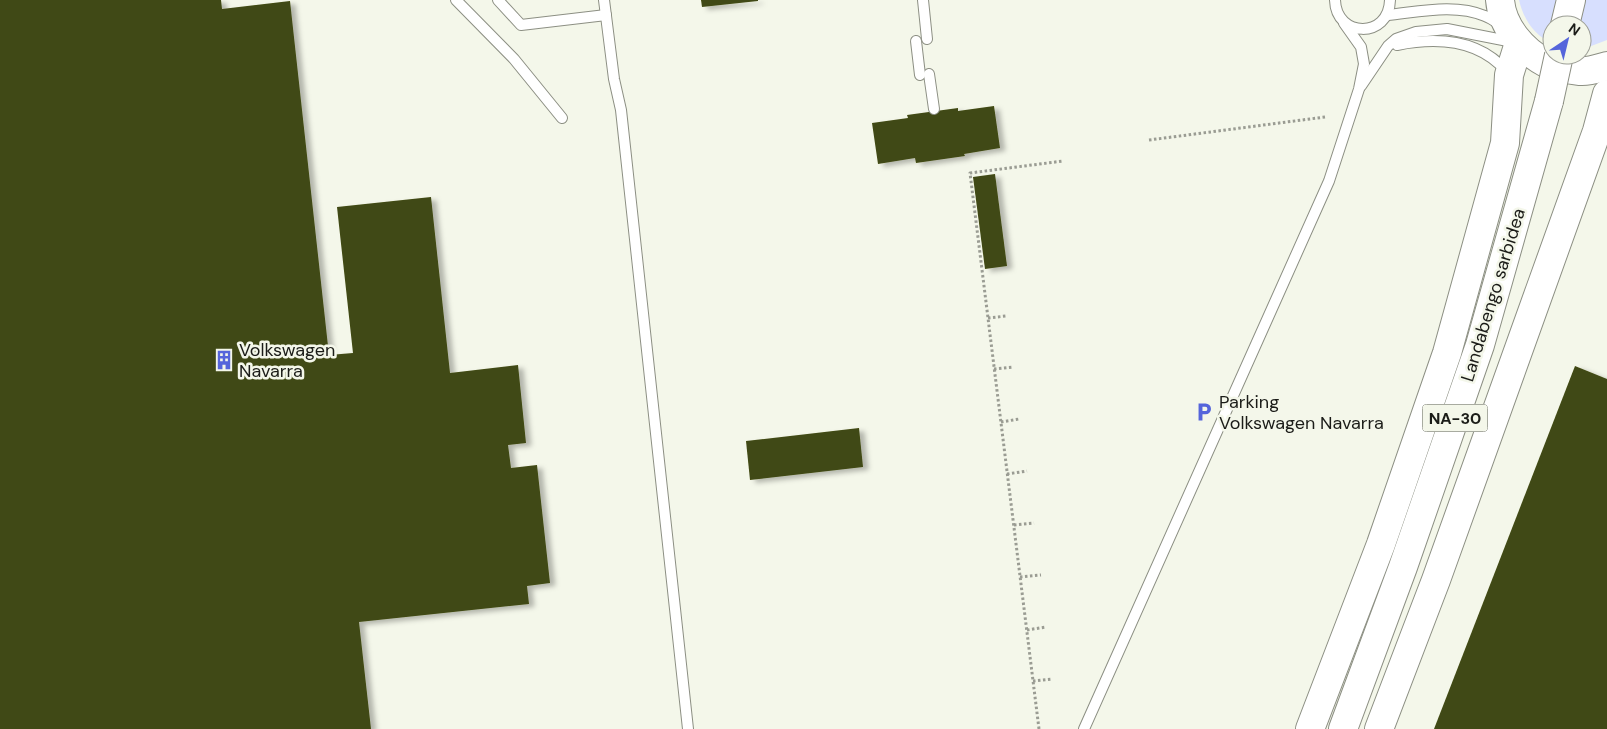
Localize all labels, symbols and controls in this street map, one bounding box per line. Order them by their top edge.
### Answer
north arrow [1542,15,1592,65]
text: N [1565,19,1584,40]
street label: Landabengo sarbidea [1455,205,1531,385]
place label: Volkswagen Navarra [239,338,335,383]
building icon: Volkswagen Navarra [213,349,235,371]
place label: Parking Volkswagen Navarra [1219,390,1384,435]
parking icon: Parking Volkswagen Navarra [1193,401,1215,423]
road number: NA-30 [1422,404,1488,432]

